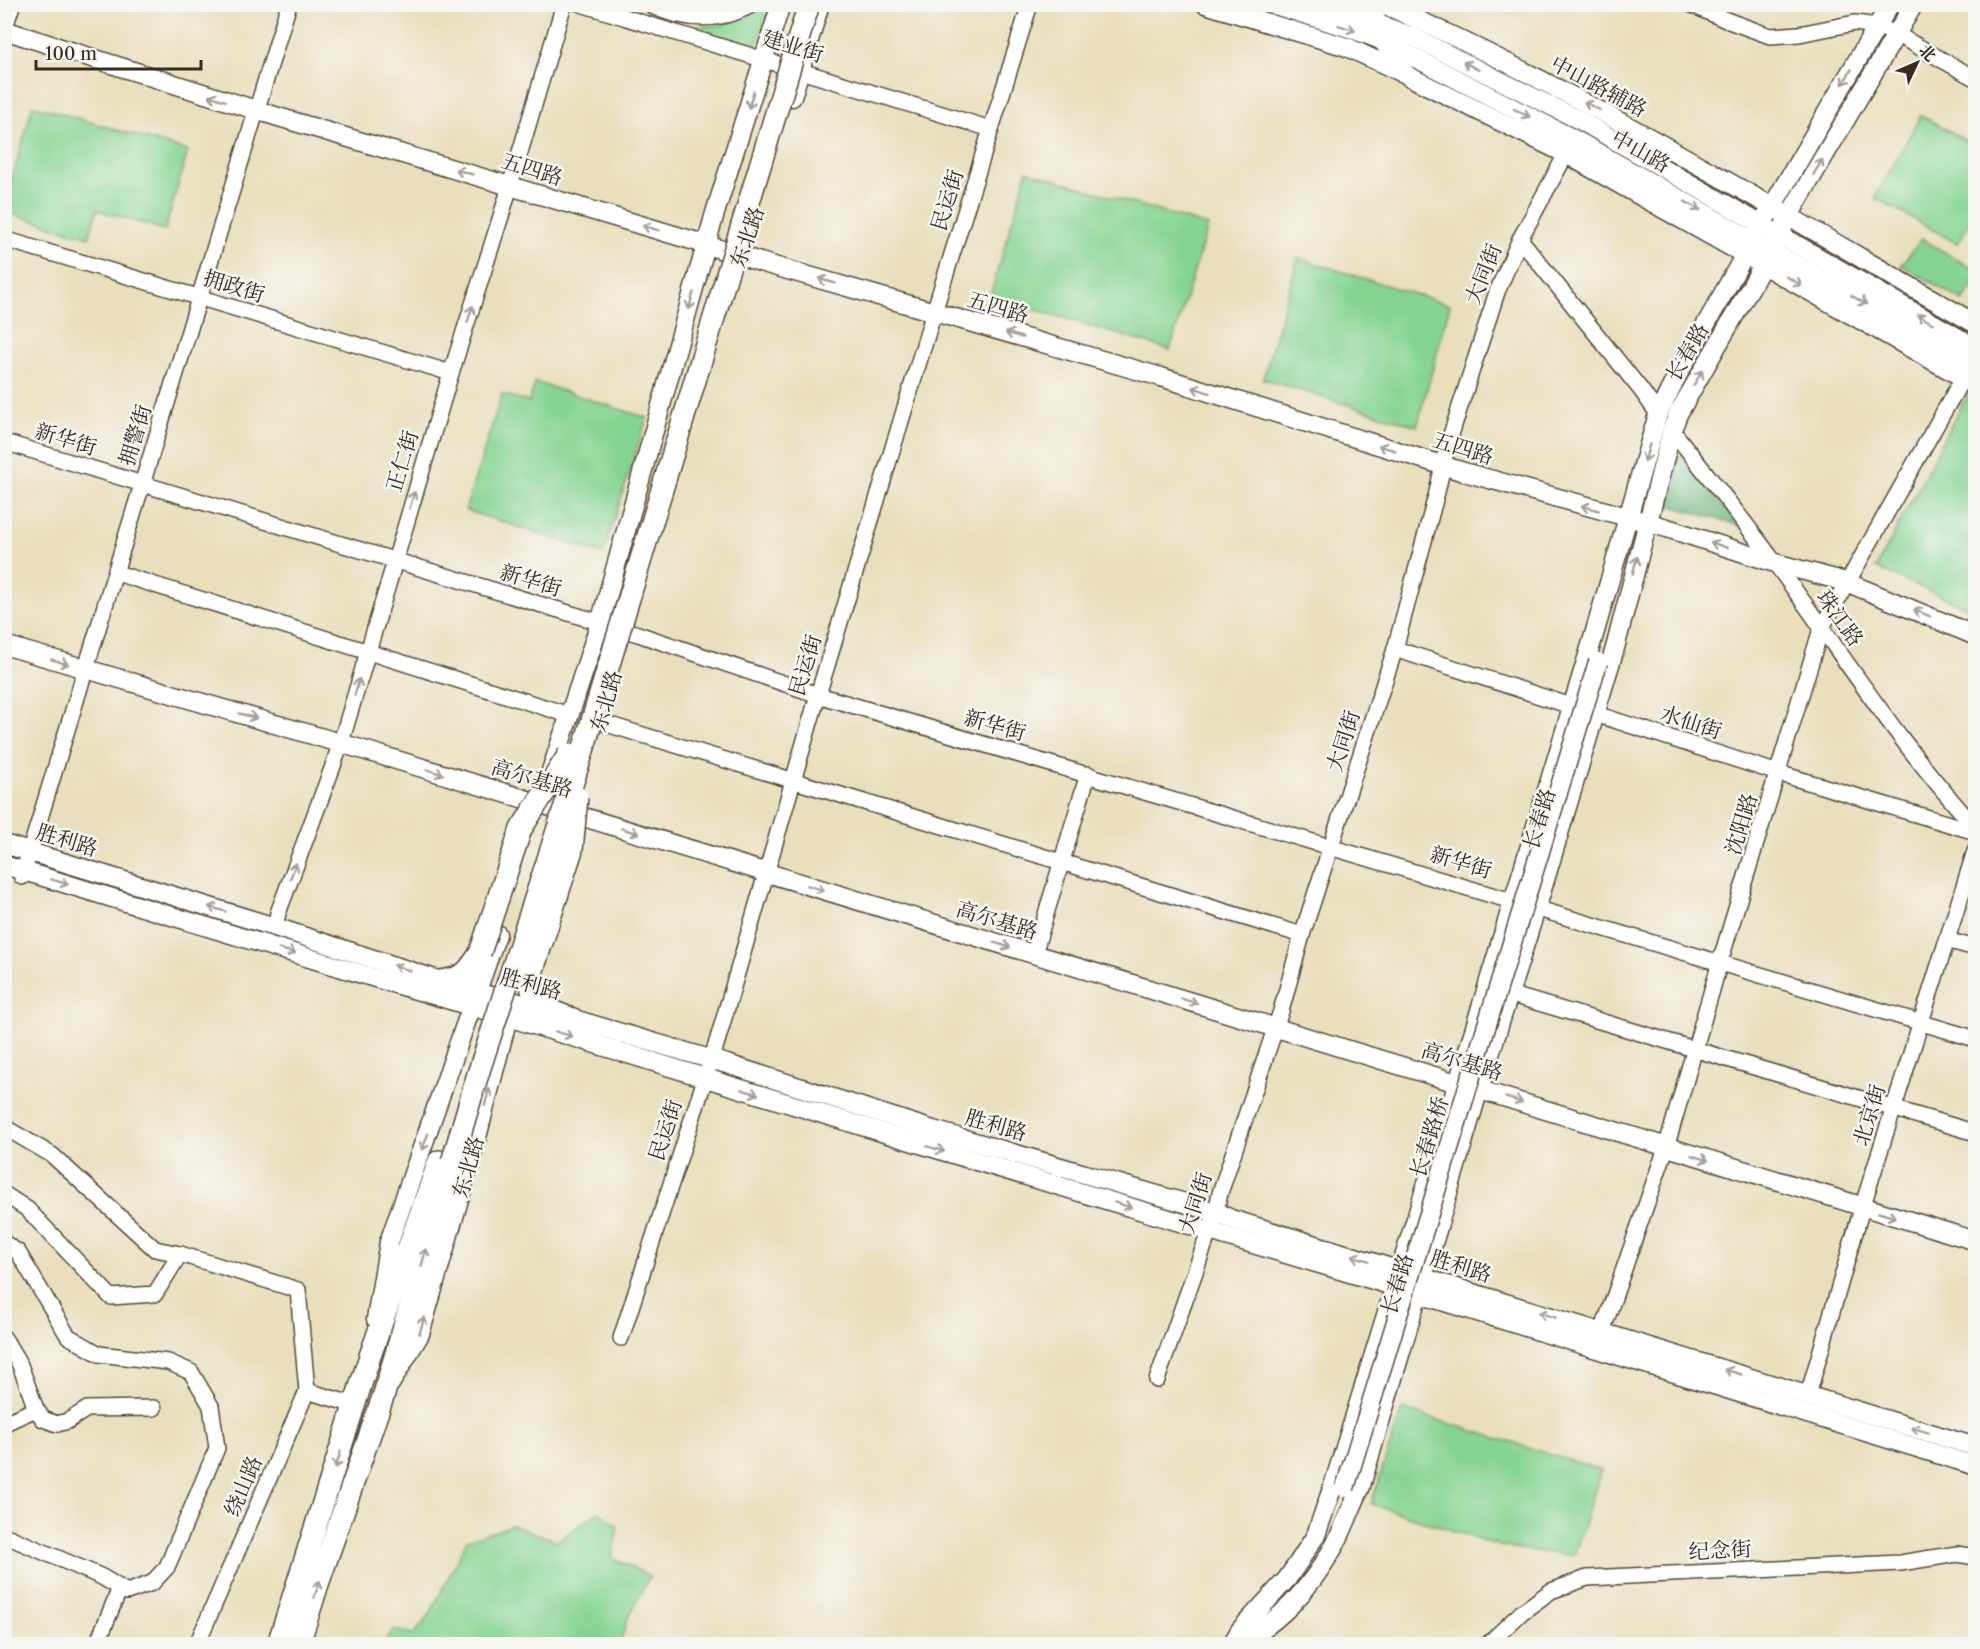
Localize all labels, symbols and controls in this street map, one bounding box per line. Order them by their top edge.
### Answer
one-way arrow [1337,23,1356,34]
street label: 建业街 [759,25,827,67]
scale bar [36,33,201,71]
north arrow [1887,33,1947,93]
text: 北 [1915,40,1941,65]
text: 100 m [45,43,97,65]
street label: 中山路辅路 [1547,50,1651,122]
one-way arrow [1462,59,1480,71]
one-way arrow [1841,68,1853,85]
one-way arrow [745,90,756,109]
one-way arrow [208,92,227,103]
one-way arrow [1583,100,1601,111]
one-way arrow [1513,107,1531,119]
street label: 中山路 [1607,125,1675,177]
street label: 五四路 [498,148,566,190]
one-way arrow [1812,159,1824,176]
one-way arrow [455,166,474,177]
street label: 民运街 [926,166,968,234]
one-way arrow [1684,200,1701,212]
street label: 东北路 [725,203,769,271]
one-way arrow [642,222,661,233]
street label: 大同街 [1460,240,1506,308]
street label: 拥政街 [200,265,268,307]
one-way arrow [817,275,836,286]
one-way arrow [1785,276,1802,288]
street label: 五四路 [964,286,1032,328]
one-way arrow [685,291,696,310]
one-way arrow [1850,294,1867,306]
one-way arrow [465,305,476,324]
one-way arrow [1917,312,1934,324]
street label: 长春路 [1660,318,1714,386]
one-way arrow [1005,329,1024,340]
one-way arrow [1692,370,1704,387]
one-way arrow [1192,384,1211,395]
street label: 拥警街 [114,401,156,469]
street label: 新华街 [32,418,100,460]
street label: 正仁街 [381,427,423,495]
street label: 五四路 [1429,427,1497,469]
one-way arrow [1378,442,1397,453]
one-way arrow [1641,443,1652,462]
one-way arrow [407,491,418,510]
one-way arrow [1581,502,1600,513]
one-way arrow [1710,539,1729,550]
one-way arrow [1630,556,1642,575]
street label: 新华街 [497,559,565,601]
street label: 珠江路 [1811,585,1869,651]
one-way arrow [1913,607,1931,619]
street label: 民运街 [784,631,826,699]
one-way arrow [50,657,69,668]
street label: 东北路 [585,667,627,735]
one-way arrow [352,678,363,697]
street label: 水仙街 [1657,700,1725,744]
street label: 新华街 [961,704,1029,746]
street label: 大同街 [1321,707,1365,775]
one-way arrow [238,711,257,722]
street label: 高尔基路 [488,754,576,802]
one-way arrow [425,767,444,778]
street label: 长春路 [1518,785,1560,853]
street label: 沈阳路 [1720,790,1762,858]
street label: 胜利路 [33,819,101,861]
one-way arrow [620,826,639,837]
street label: 新华街 [1427,841,1495,883]
one-way arrow [289,863,300,881]
one-way arrow [51,877,70,888]
one-way arrow [806,883,825,894]
street label: 高尔基路 [953,896,1041,944]
one-way arrow [208,903,227,914]
one-way arrow [992,940,1011,951]
one-way arrow [277,946,296,957]
one-way arrow [393,962,412,973]
street label: 胜利路 [497,964,565,1004]
one-way arrow [1179,996,1198,1007]
one-way arrow [554,1029,573,1040]
street label: 高尔基路 [1418,1037,1506,1085]
street label: 北京街 [1848,1081,1890,1149]
one-way arrow [740,1087,759,1098]
one-way arrow [482,1088,494,1107]
street label: 长春路桥 [1405,1093,1453,1181]
one-way arrow [1504,1095,1523,1106]
street label: 民运街 [643,1096,687,1164]
street label: 胜利路 [962,1104,1030,1146]
one-way arrow [419,1132,430,1151]
street label: 东北路 [447,1133,489,1201]
one-way arrow [926,1144,945,1155]
one-way arrow [1690,1153,1709,1164]
street label: 大同街 [1173,1169,1217,1237]
one-way arrow [1113,1200,1132,1211]
one-way arrow [1877,1210,1896,1221]
street label: 胜利路 [1427,1245,1495,1287]
one-way arrow [419,1248,430,1267]
street label: 长春路 [1376,1250,1418,1318]
one-way arrow [1351,1252,1370,1263]
one-way arrow [1538,1309,1557,1320]
one-way arrow [417,1316,428,1335]
one-way arrow [1724,1366,1743,1377]
one-way arrow [1911,1424,1930,1435]
one-way arrow [331,1450,342,1469]
street label: 绕山路 [219,1452,267,1520]
street label: 纪念街 [1688,1536,1752,1564]
one-way arrow [312,1580,323,1599]

